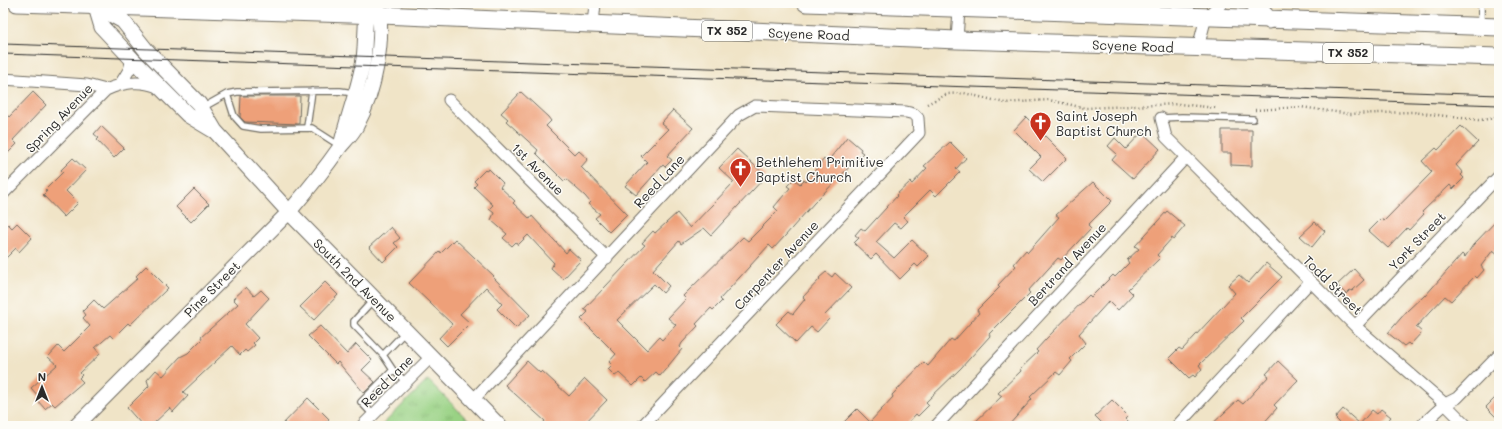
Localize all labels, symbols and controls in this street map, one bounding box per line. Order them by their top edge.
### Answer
road number: TX 352 [702,21,752,41]
street label: Scyene Road [768,24,850,43]
street label: Scyene Road [1092,36,1174,55]
road number: TX 352 [1323,43,1373,63]
street label: Spring Avenue [21,79,96,156]
place label: Saint Joseph Baptist Church [1056,107,1151,139]
church icon: Saint Joseph Baptist Church [1027,110,1053,143]
street label: 1st Avenue [509,139,568,198]
street label: Reed Lane [630,150,688,211]
place label: Bethlehem Primitive Baptist Church [756,153,884,185]
church icon: Bethlehem Primitive Baptist Church [728,156,754,189]
street label: York Street [1384,208,1449,274]
street label: Carpenter Avenue [730,216,822,313]
street label: Bertrand Avenue [1024,219,1110,309]
street label: South 2nd Avenue [310,234,401,325]
street label: Todd Street [1300,251,1367,318]
street label: Pine Street [180,257,244,320]
street label: Reed Lane [357,351,416,410]
north arrow [22,367,62,407]
text: N [38,369,46,384]

